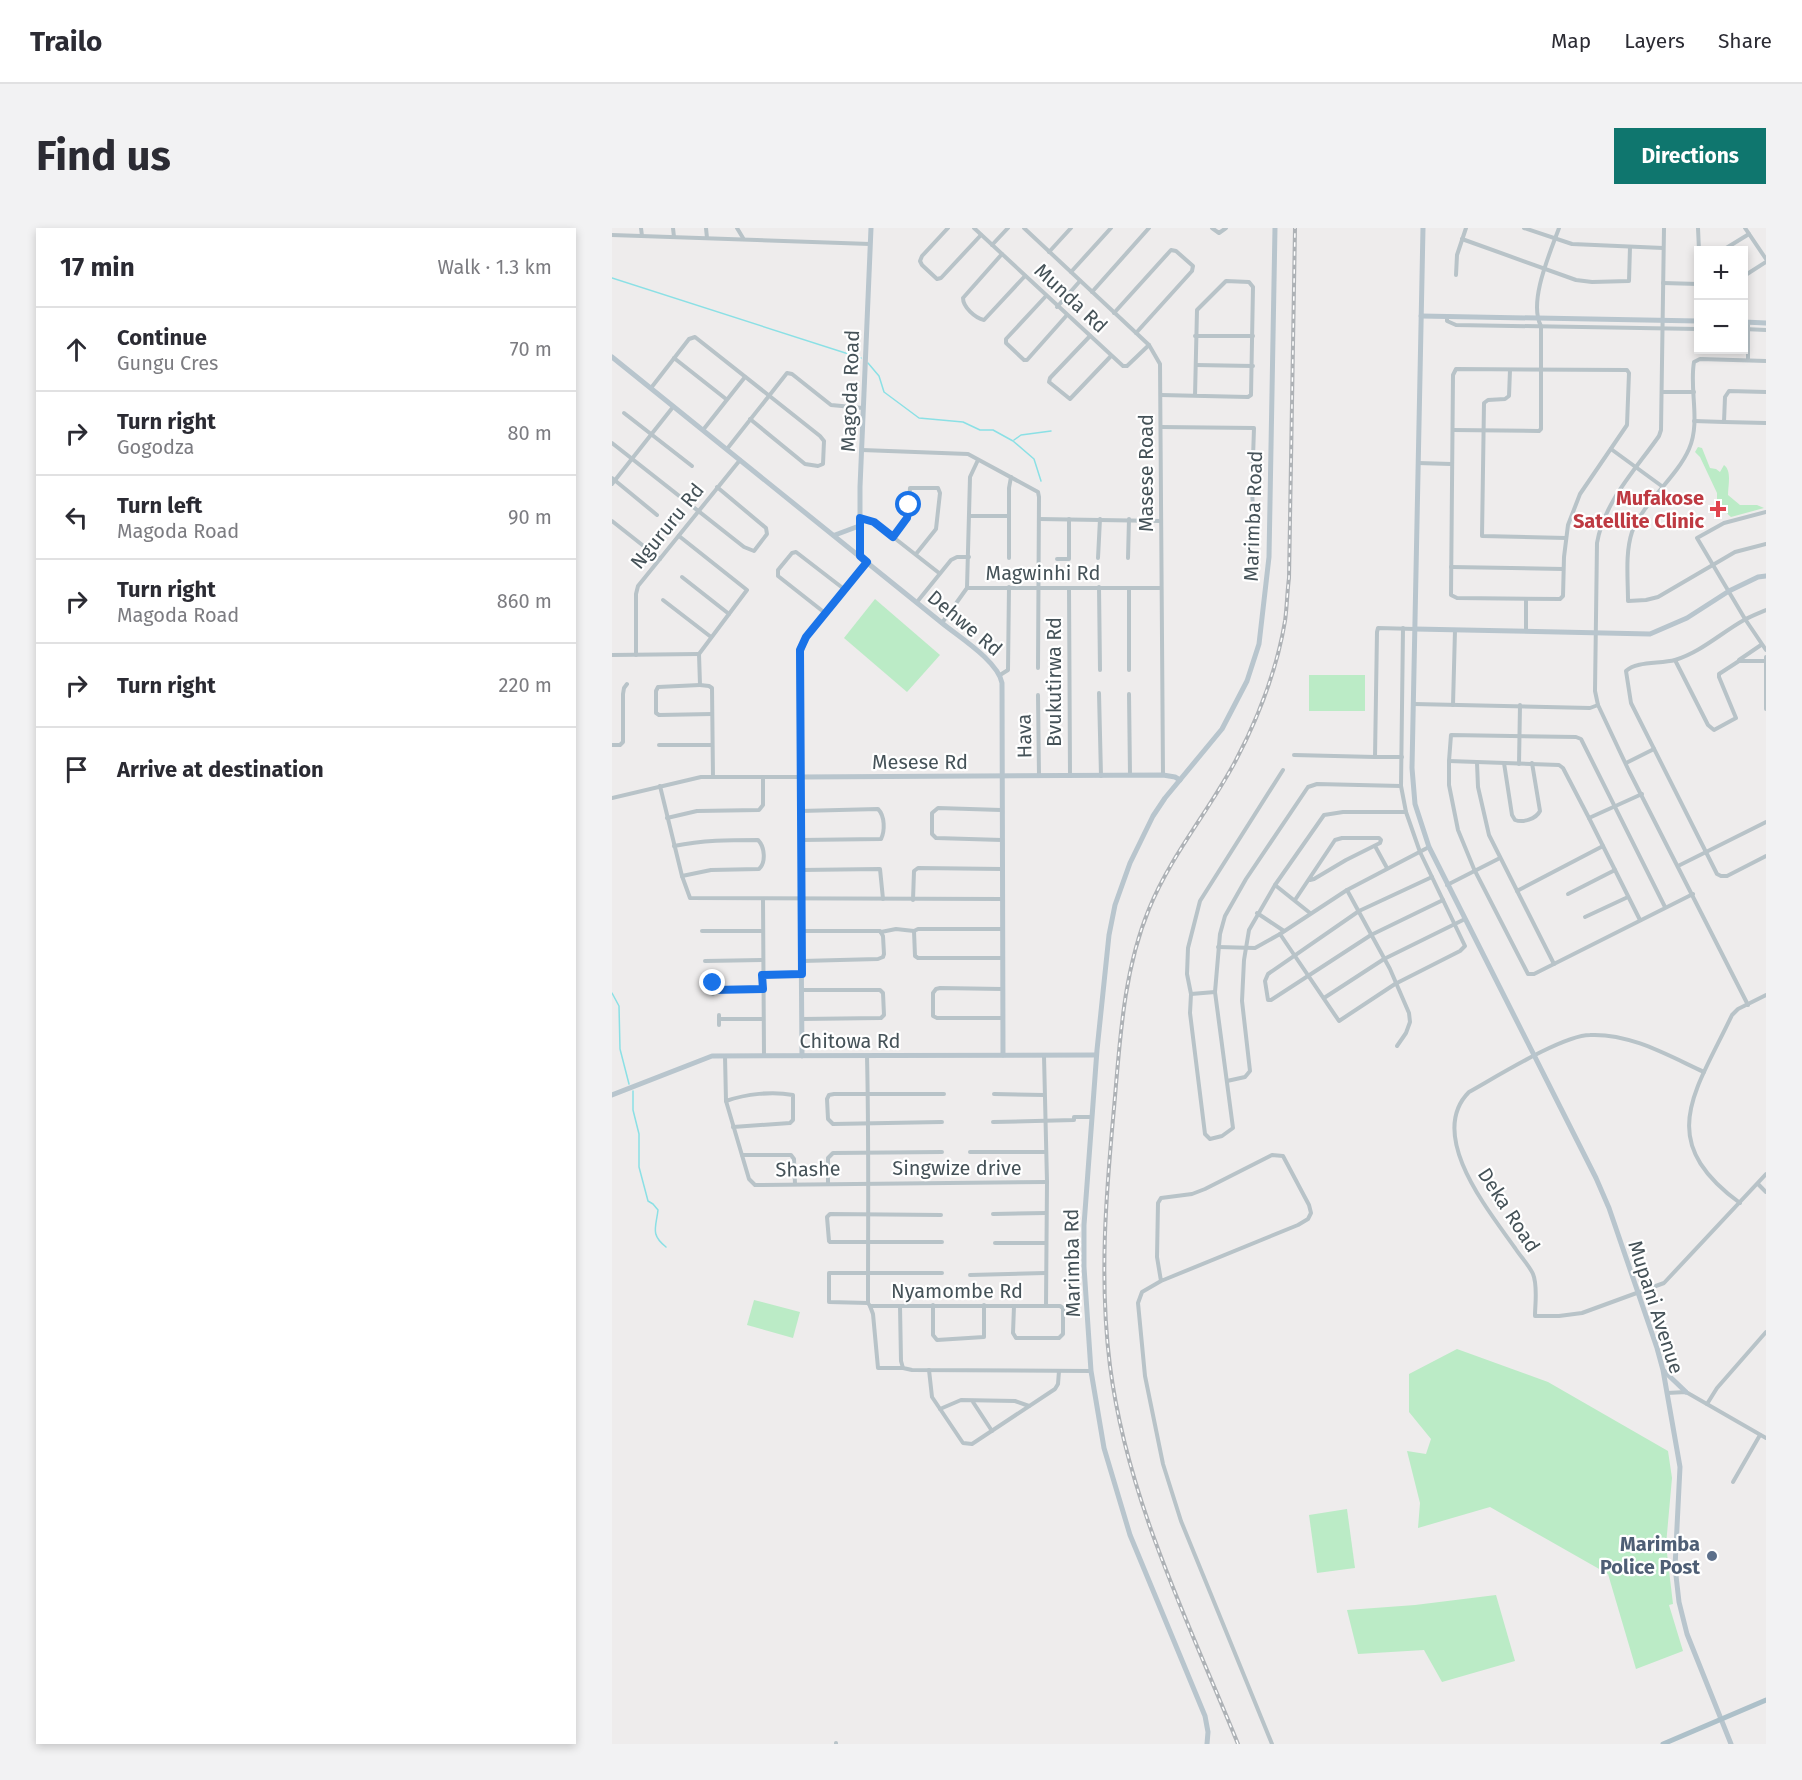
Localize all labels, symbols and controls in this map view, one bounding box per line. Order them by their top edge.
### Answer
text: Trailo [30,25,102,58]
text: Map [1551,28,1591,54]
text: Layers [1624,28,1685,54]
text: Share [1718,28,1772,54]
button: Directions [1614,128,1766,184]
text: Find us [36,131,171,181]
map controls [1694,246,1748,354]
button: + [1694,246,1748,300]
text: 17 min [60,252,135,283]
text: Walk · 1.3 km [438,255,552,279]
street label: Munda Rd [1030,258,1112,338]
button: − [1694,300,1748,354]
text: Continue [117,324,207,351]
street label: Magoda Road [836,329,864,453]
icon: ahead [60,333,93,366]
text: 70 m [510,337,552,361]
text: Gungu Cres [117,351,218,375]
text: Turn right [117,408,216,435]
street label: Masese Road [1134,414,1158,532]
icon: right [60,417,93,450]
text: 80 m [507,421,552,445]
text: Gogodza [117,435,194,459]
street label: Marimba Road [1239,450,1267,582]
street label: Ngururu Rd [625,478,709,574]
place label: Mufakose Satellite Clinic [1573,486,1704,533]
route start [895,491,921,517]
text: Turn left [117,492,202,519]
marker: Mufakose Satellite Clinic [1709,500,1727,518]
icon: left [60,501,93,534]
text: 90 m [508,505,552,529]
text: Magoda Road [117,519,239,543]
street label: Magwinhi Rd [986,561,1100,585]
text: Turn right [117,576,216,603]
icon: right [60,585,93,618]
street label: Dehwe Rd [923,585,1007,661]
text: 860 m [497,589,552,613]
text: Magoda Road [117,603,239,627]
street label: Bvukutirwa Rd [1042,617,1066,747]
icon: right [60,669,93,702]
text: Turn right [117,672,216,699]
text: 220 m [499,673,552,697]
street label: Hava [1012,713,1036,759]
street label: Mesese Rd [872,750,968,774]
icon: arrive [60,753,93,786]
text: Arrive at destination [117,756,324,783]
route end [699,969,725,995]
street label: Chitowa Rd [800,1029,901,1053]
street label: Shashe [775,1156,841,1182]
street label: Singwize drive [892,1156,1022,1180]
street label: Deka Road [1473,1163,1545,1257]
street label: Marimba Rd [1059,1209,1085,1317]
street label: Mupani Avenue [1623,1237,1689,1377]
street label: Nyamombe Rd [891,1279,1023,1303]
place label: Marimba Police Post [1600,1532,1700,1579]
marker: Marimba Police Post [1705,1549,1719,1563]

